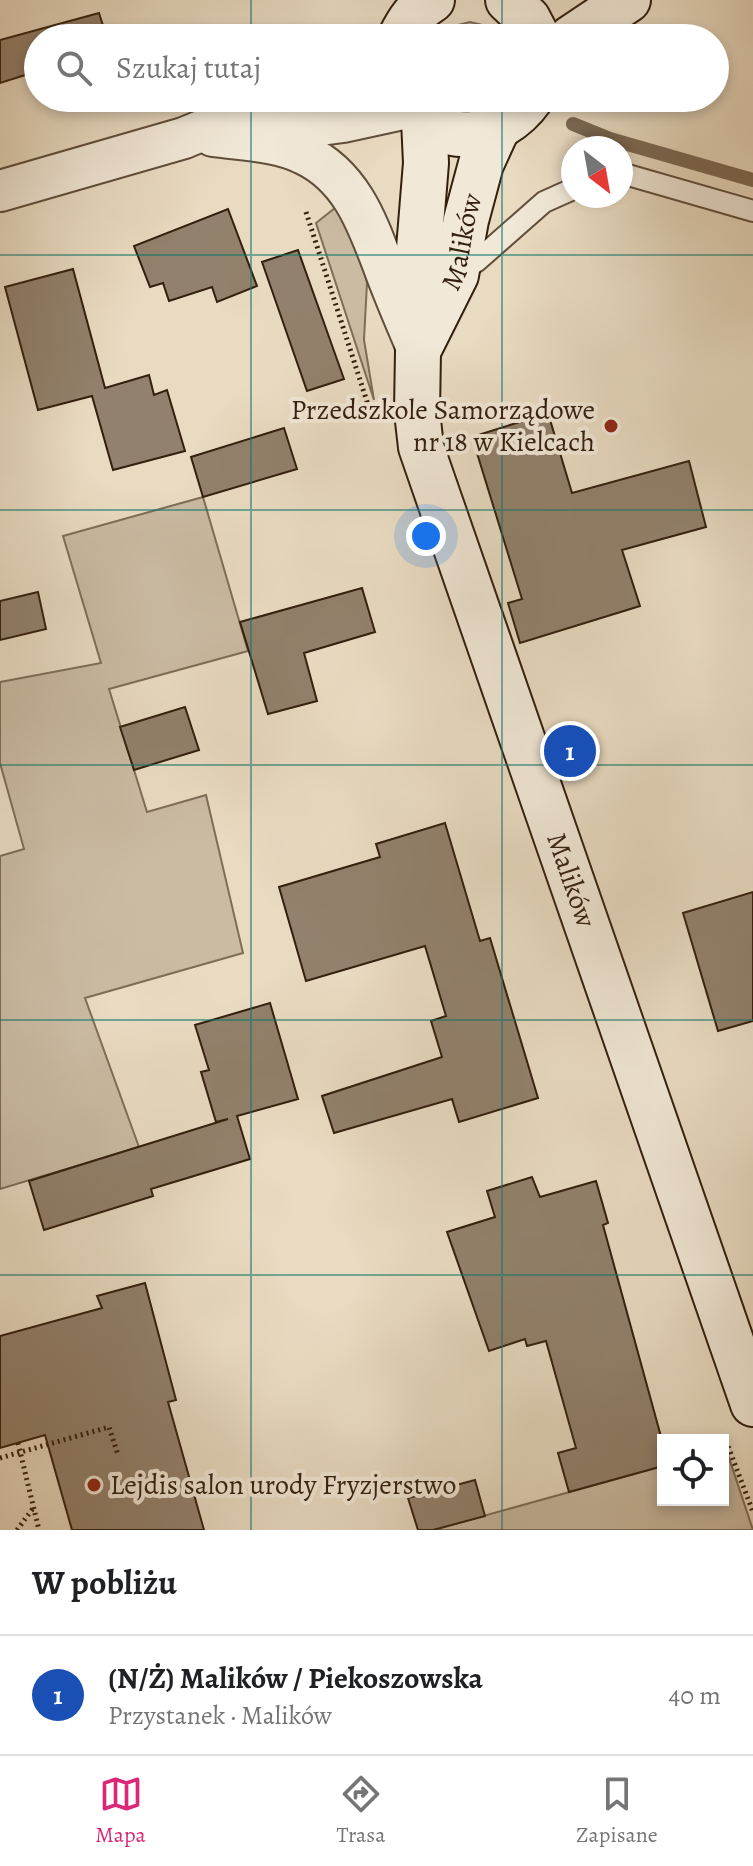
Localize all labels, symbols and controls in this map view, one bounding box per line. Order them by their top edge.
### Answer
search box [24,24,729,112]
icon: search [52,46,96,90]
text: Szukaj tutaj [116,48,261,88]
north arrow [561,136,633,208]
street label: Malików [432,189,491,297]
place label: Przedszkole Samorządowe nr 18 w Kielcach [291,391,595,461]
marker: Przedszkole Samorządowe nr 18 w Kielcach [602,417,620,435]
your location [406,516,446,556]
pin: 1 [544,721,596,781]
street label: Malików [537,828,605,933]
map controls [657,1434,729,1506]
button: locate [657,1434,729,1506]
place label: Lejdis salon urody Fryzjerstwo [110,1466,456,1504]
marker: Lejdis salon urody Fryzjerstwo [85,1476,103,1494]
text: W pobliżu [32,1559,177,1606]
text: (N/Ż) Malików / Piekoszowska [108,1658,483,1698]
text: 1 [53,1678,63,1713]
text: 40 m [669,1678,721,1713]
text: Przystanek · Malików [108,1698,332,1733]
tab: Mapa [95,1772,146,1850]
tab: Trasa [337,1772,385,1850]
tab: Zapisane [576,1772,658,1850]

